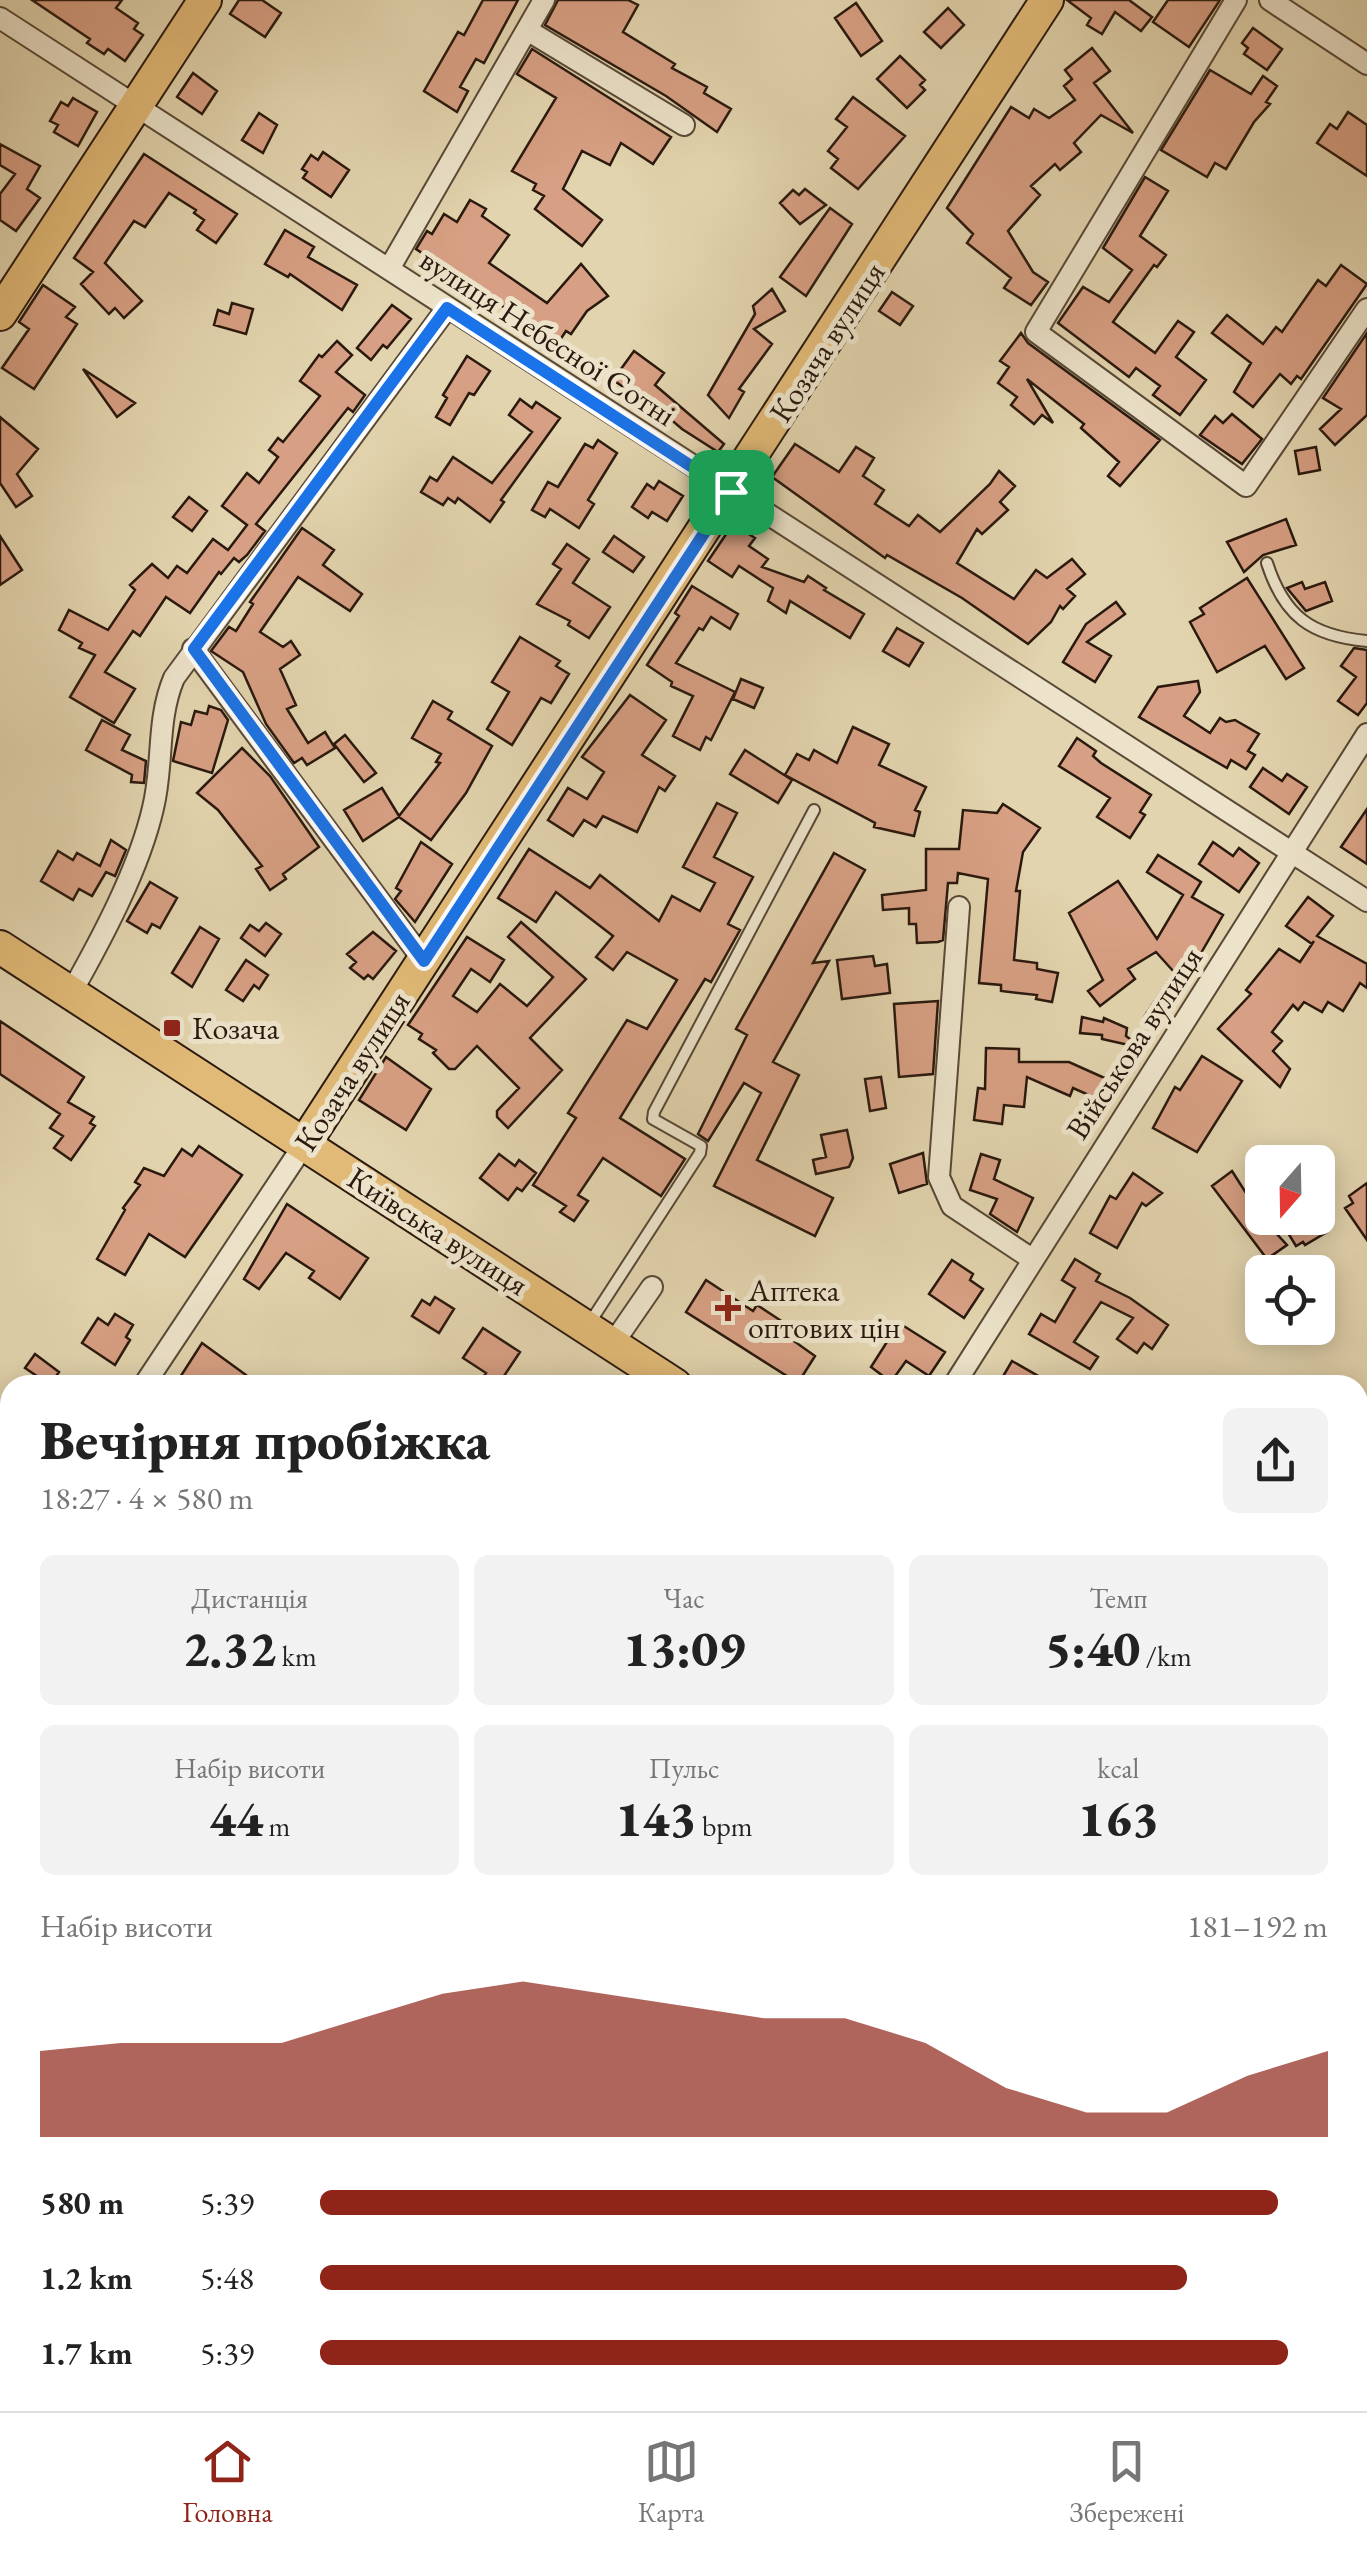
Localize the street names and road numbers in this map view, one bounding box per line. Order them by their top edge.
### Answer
street label: вулиця Небесної Сотні [412,239,684,436]
street label: Козача вулиця [760,254,894,430]
street label: Військова вулиця [1056,939,1212,1147]
street label: Козача вулиця [285,983,419,1159]
street label: Київська вулиця [339,1157,537,1305]

